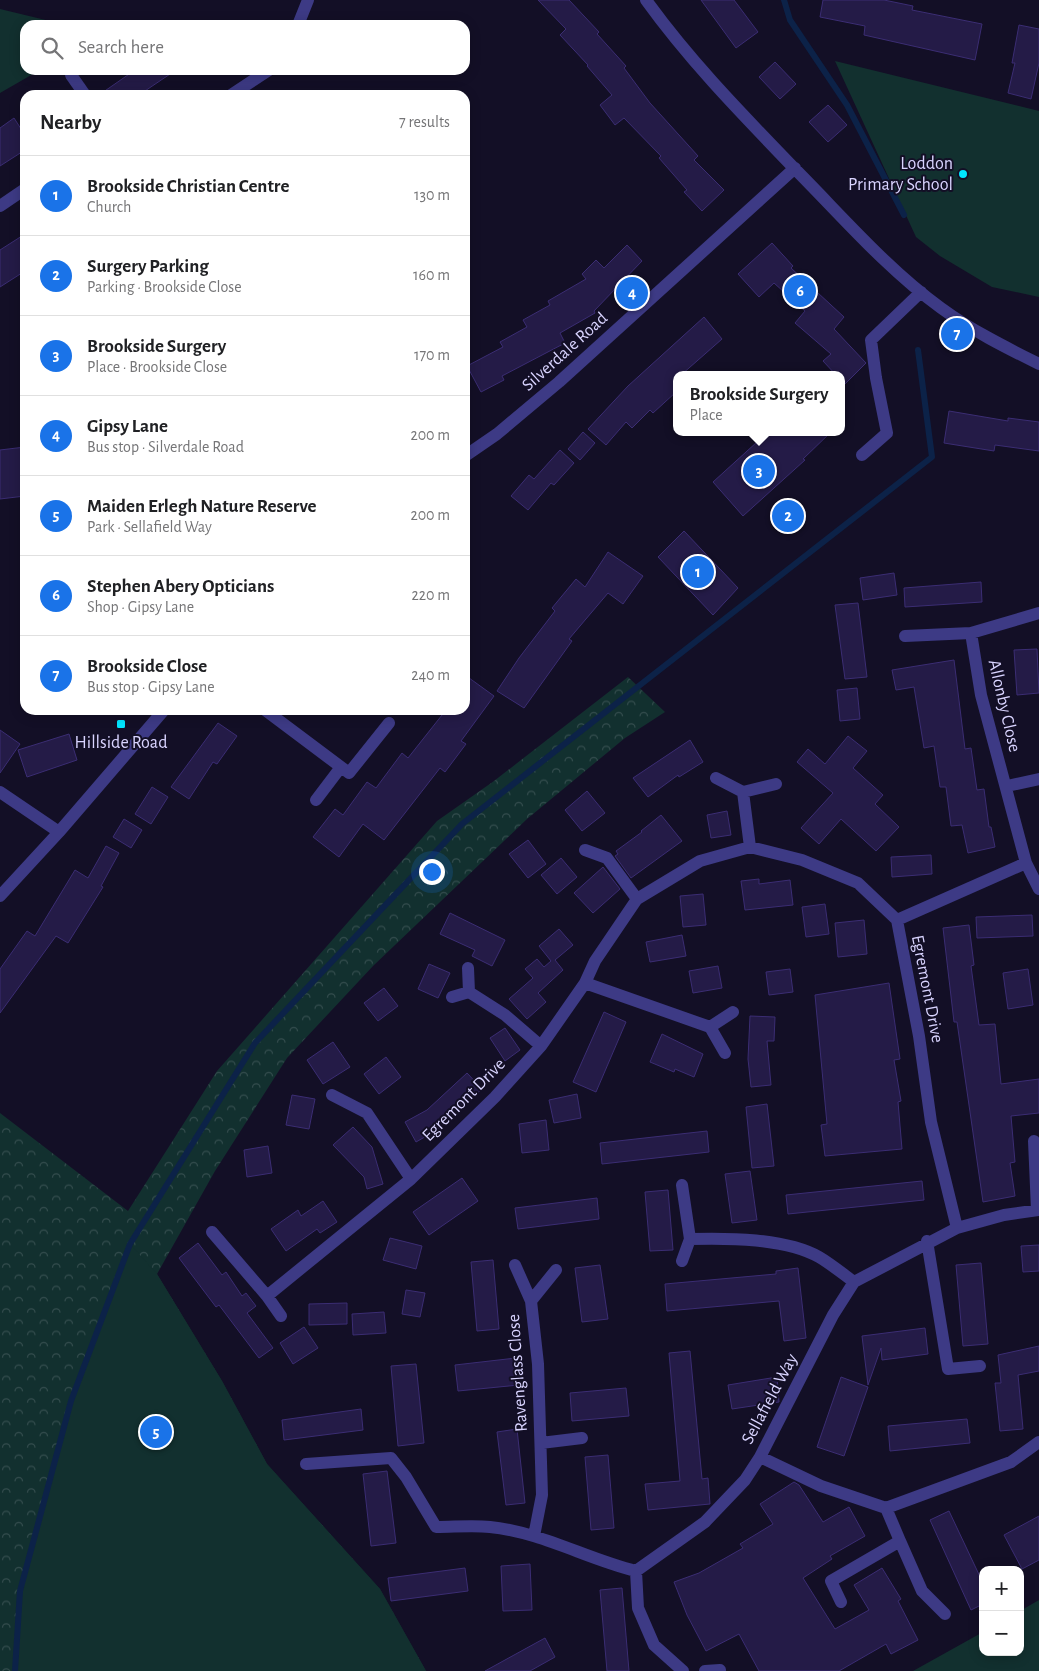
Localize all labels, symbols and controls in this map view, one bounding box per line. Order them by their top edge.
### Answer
search box [20,20,470,75]
icon: search [38,34,66,62]
text: Search here [78,38,164,57]
text: Nearby [40,112,101,133]
text: 7 results [399,114,450,130]
place label: Loddon Primary School [848,155,953,194]
marker: Loddon Primary School [957,168,969,180]
text: Brookside Christian Centre [87,177,289,196]
text: 1 [53,187,59,203]
text: 130 m [414,187,450,203]
text: Church [87,199,131,215]
text: Surgery Parking [87,257,209,276]
text: 2 [52,267,60,283]
text: 160 m [413,267,450,283]
pin: 6 [784,272,816,310]
pin: 4 [616,274,648,312]
text: Parking · Brookside Close [87,279,242,295]
street label: Silverdale Road [519,309,611,395]
pin: 7 [941,315,973,353]
text: Brookside Surgery [87,337,226,356]
text: 3 [53,347,59,363]
text: 170 m [414,347,450,363]
text: Place · Brookside Close [87,359,227,375]
popup [673,371,845,436]
text: Brookside Surgery [689,385,829,404]
text: Place [689,407,723,423]
text: Gipsy Lane [87,417,168,436]
text: 4 [52,427,60,443]
text: 200 m [410,427,450,443]
text: Bus stop · Silverdale Road [87,439,244,455]
pin: 3 [743,452,775,490]
text: Maiden Erlegh Nature Reserve [87,497,317,516]
pin: 2 [772,497,804,535]
text: 5 [53,507,59,523]
text: 200 m [410,507,450,523]
text: Park · Sellafield Way [87,519,212,535]
pin: 1 [682,553,714,591]
text: Stephen Abery Opticians [87,577,274,596]
text: 6 [52,587,60,603]
text: 220 m [412,587,450,603]
text: Shop · Gipsy Lane [87,599,194,615]
text: Brookside Close [87,657,207,676]
street label: Allonby Close [985,658,1023,754]
text: 7 [53,667,59,683]
text: 240 m [411,667,450,683]
text: Bus stop · Gipsy Lane [87,679,215,695]
marker: Hillside Road [115,718,127,730]
place label: Hillside Road [75,734,167,752]
your location [419,859,445,885]
street label: Egremont Drive [908,934,946,1044]
street label: Egremont Drive [419,1055,509,1145]
street label: Ravenglass Close [505,1313,531,1433]
street label: Sellafield Way [739,1351,801,1447]
pin: 5 [140,1413,172,1451]
map controls [979,1566,1024,1656]
button: + [979,1566,1024,1611]
button: − [979,1611,1024,1656]

